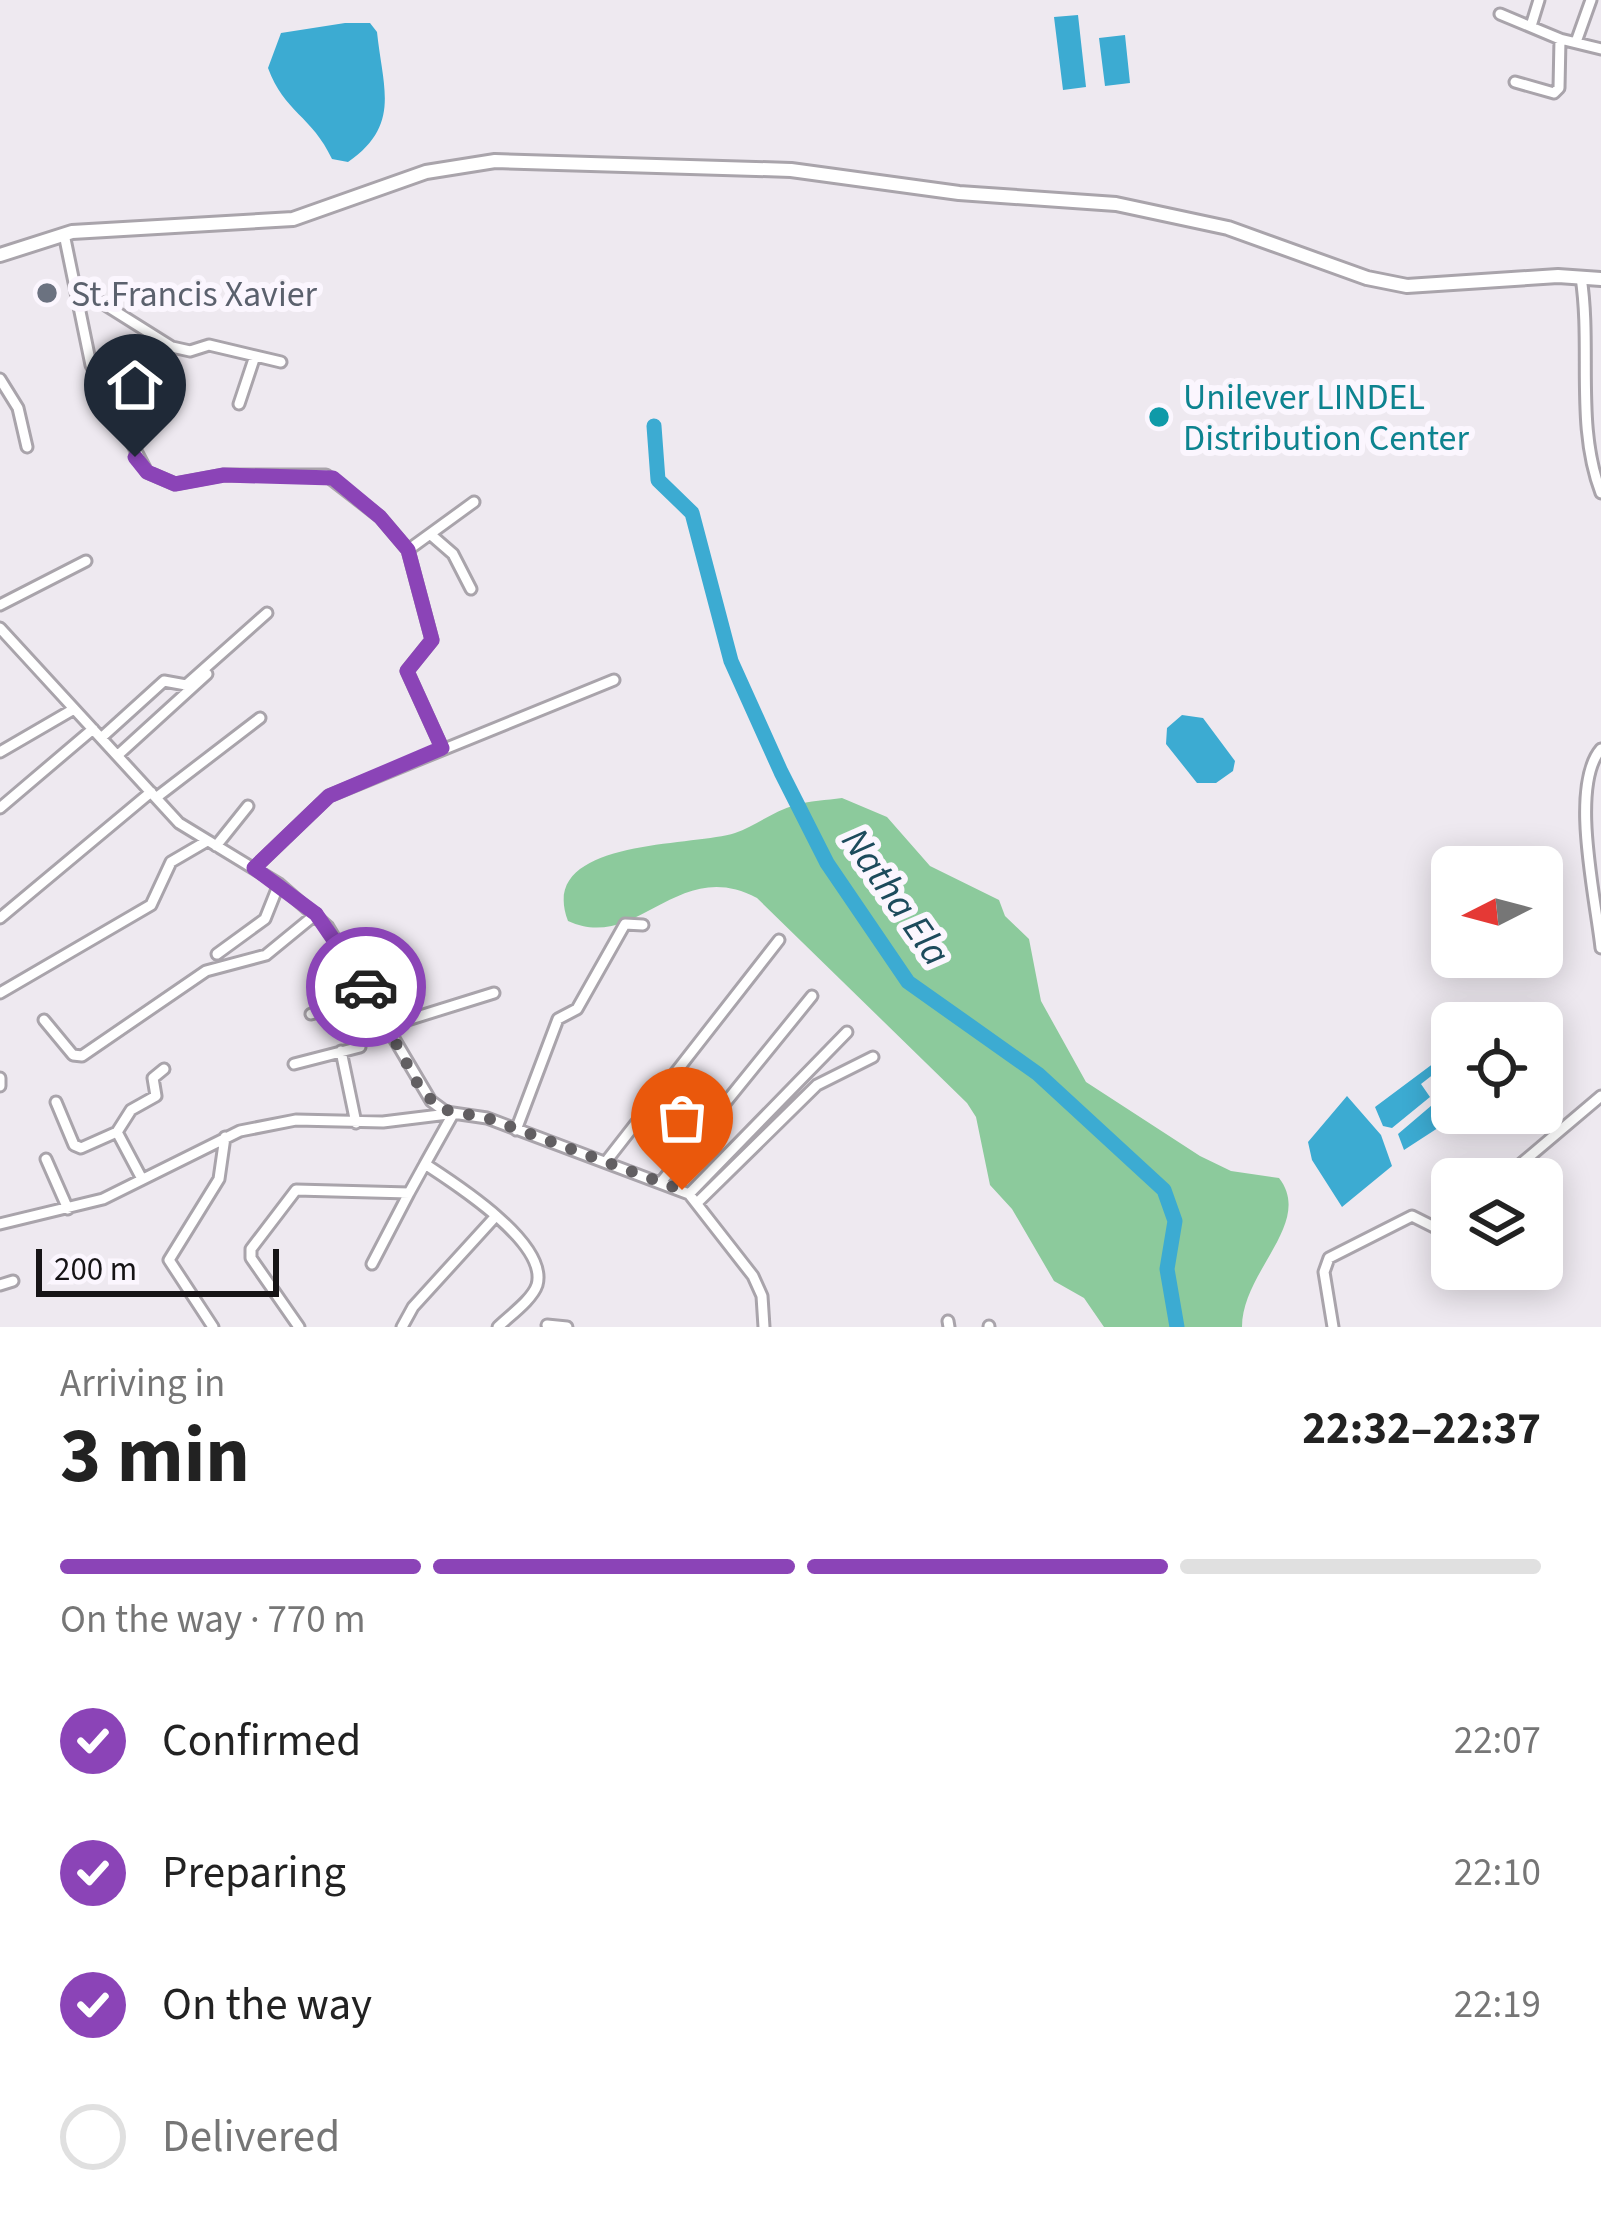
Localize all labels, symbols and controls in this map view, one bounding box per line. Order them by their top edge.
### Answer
place label: St.Francis Xavier [71,269,318,320]
marker: St.Francis Xavier [34,280,60,306]
pin [84,334,186,457]
icon: home [102,352,168,418]
place label: Unilever LINDEL Distribution Center [1183,372,1469,464]
marker: Unilever LINDEL Distribution Center [1146,404,1172,430]
water label: Natha Ela [827,817,963,977]
north arrow [1431,846,1563,978]
map controls [1431,846,1563,1290]
courier [306,927,426,1047]
icon: car [333,954,399,1020]
button: locate [1431,1002,1563,1134]
pin [631,1067,733,1190]
icon: bag [649,1085,715,1151]
button: layers [1431,1158,1563,1290]
scale bar [36,1243,279,1296]
text: 200 m [54,1246,137,1293]
text: Arriving in [60,1356,225,1412]
text: 22:32–22:37 [1302,1397,1541,1461]
text: 3 min [60,1401,250,1512]
text: On the way · 770 m [60,1592,366,1648]
icon: check [60,1708,126,1774]
text: Confirmed [162,1709,361,1773]
text: 22:07 [1454,1713,1541,1769]
icon: check [60,1840,126,1906]
text: Preparing [162,1841,346,1905]
text: 22:10 [1454,1845,1541,1901]
icon: check [60,1972,126,2038]
text: On the way [162,1973,372,2037]
text: 22:19 [1454,1977,1541,2033]
text: Delivered [162,2105,340,2169]

